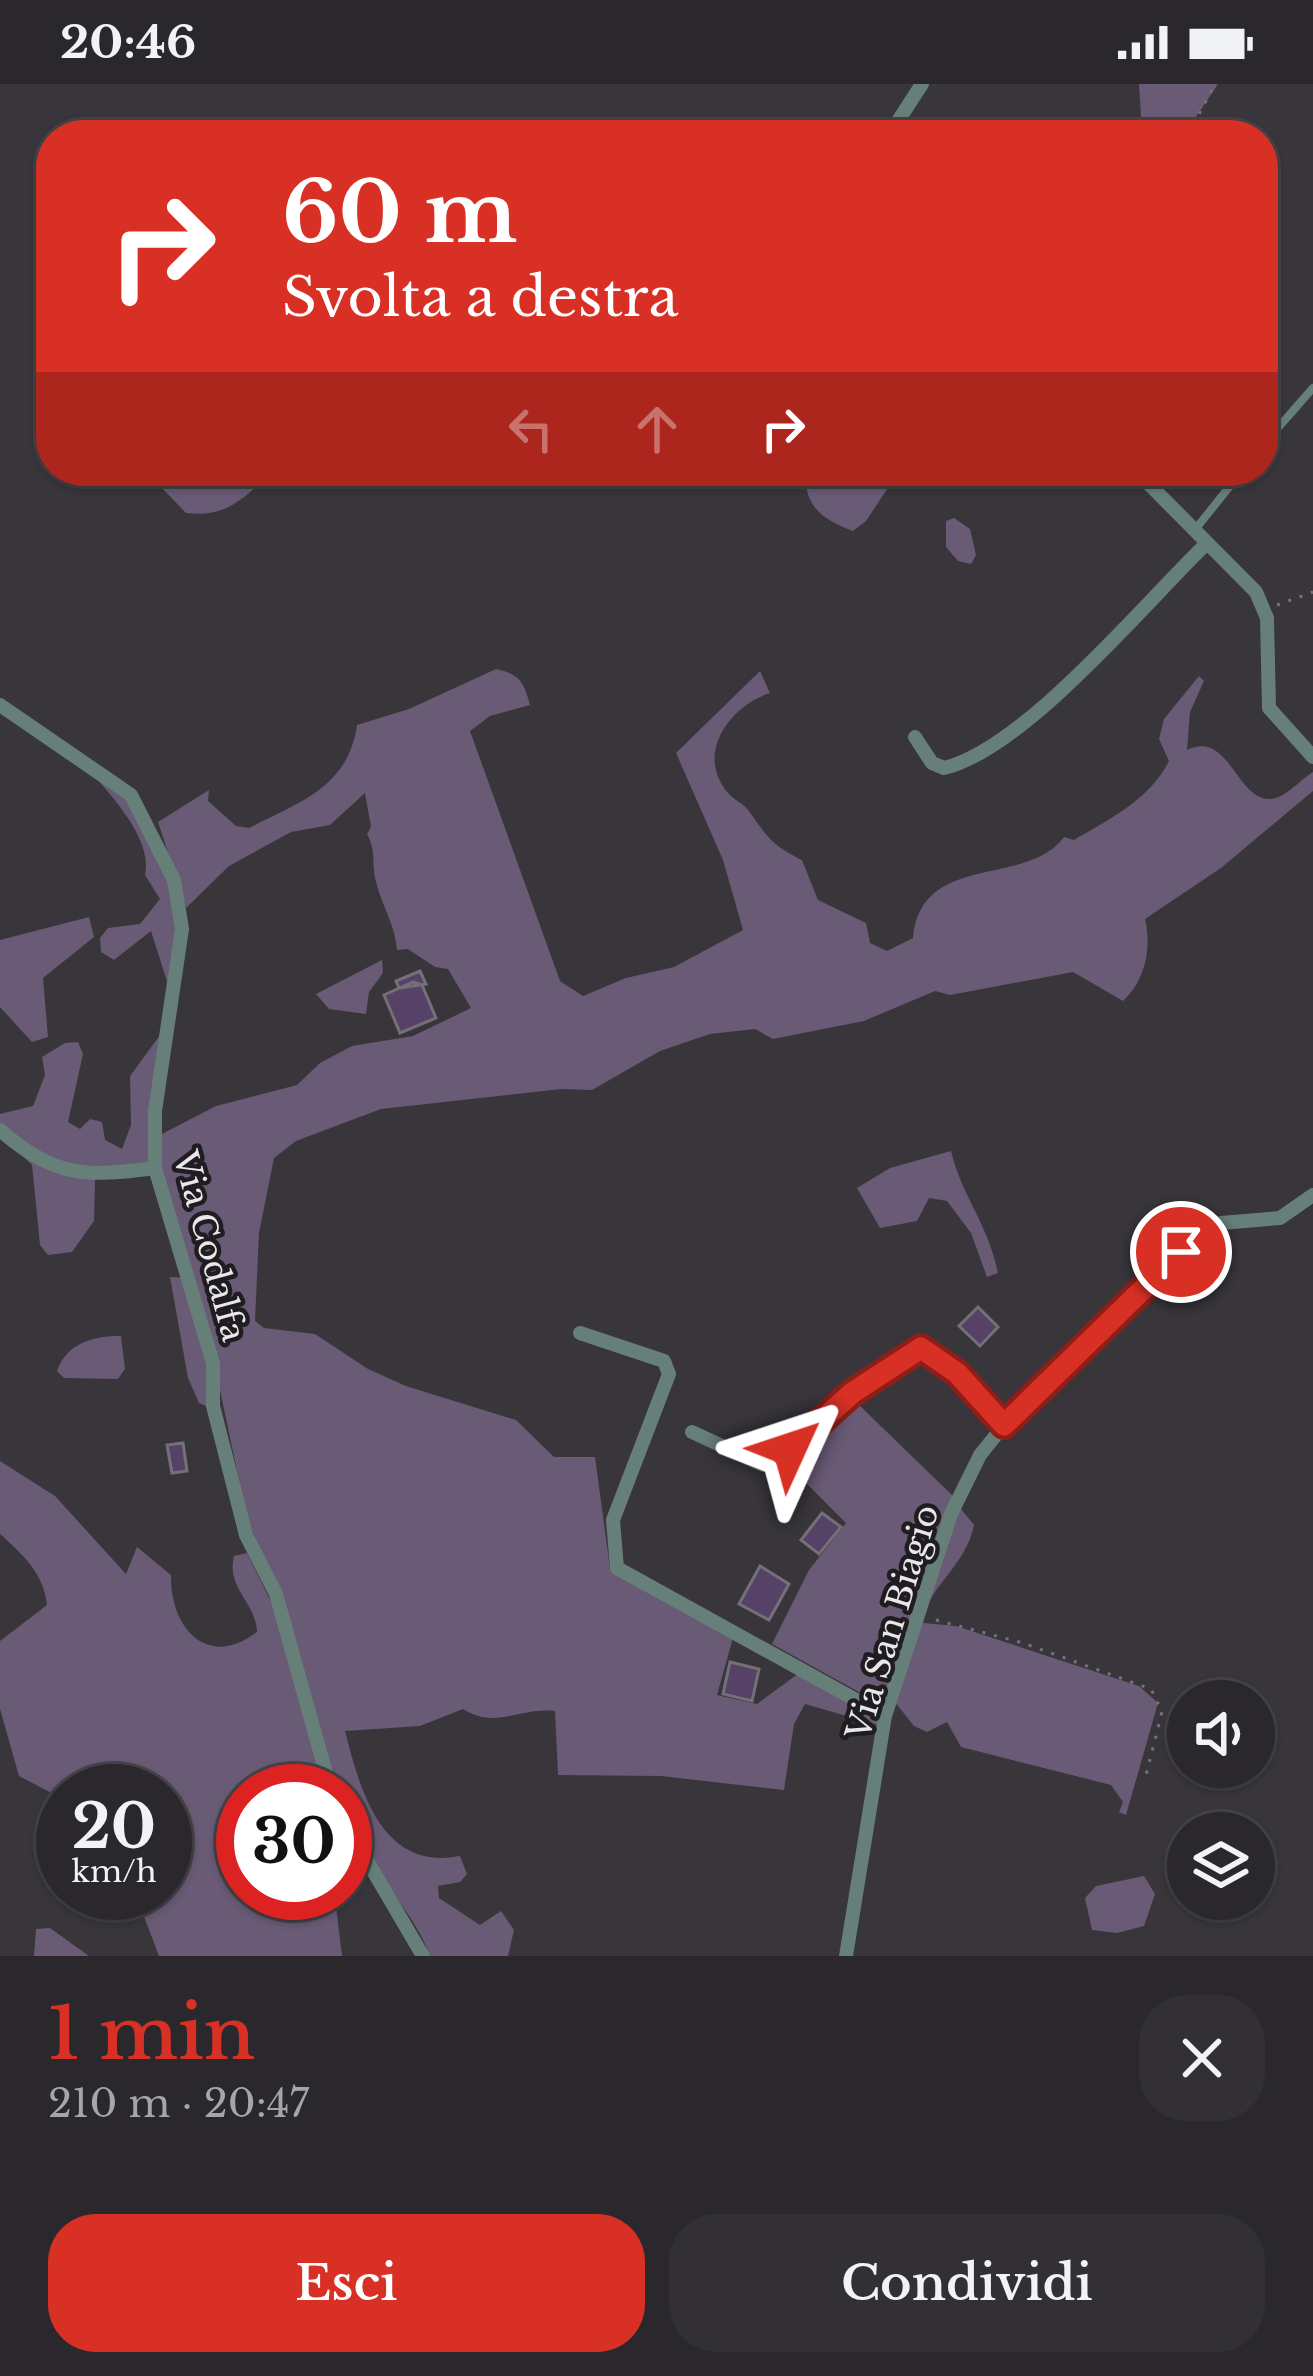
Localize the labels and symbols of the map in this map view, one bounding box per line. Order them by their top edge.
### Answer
street label: Via Codalfa [164,1145,255,1347]
pin [1130,1201,1232,1303]
position arrow [727,1386,853,1512]
street label: Via San Biagio [837,1500,948,1746]
speed limit sign: 30 [216,1764,372,1920]

